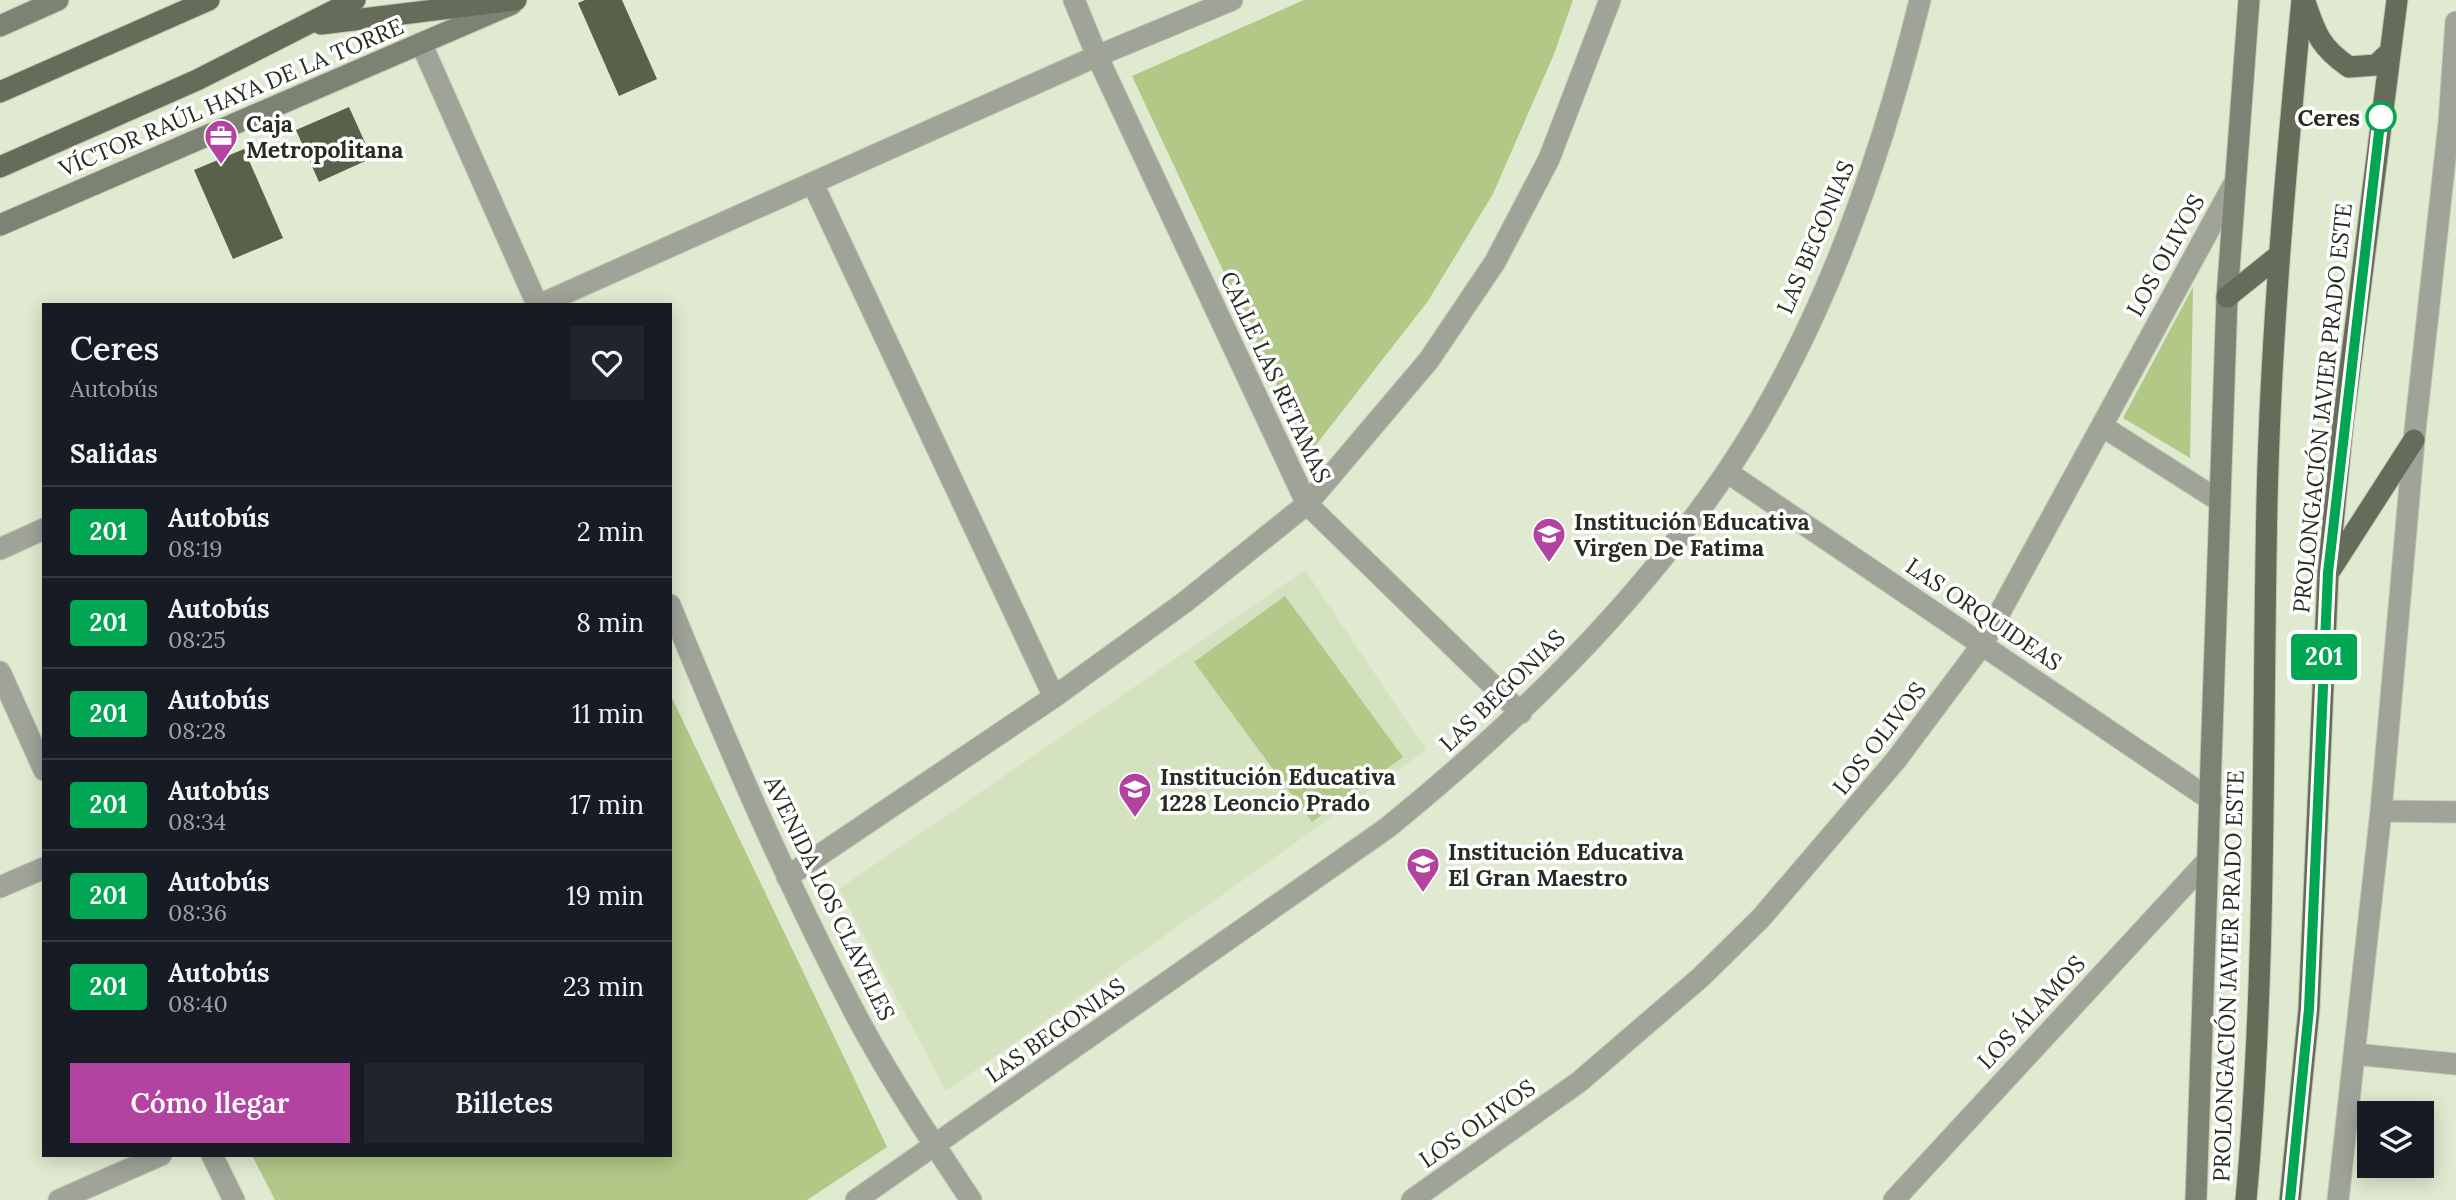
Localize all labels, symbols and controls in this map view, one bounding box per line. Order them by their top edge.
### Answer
street label: VÍCTOR RAÚL HAYA DE LA TORRE [54,11,408,183]
marker: Ceres [2366,102,2396,132]
place label: Ceres [2297,103,2360,132]
place label: Caja Metropolitana [246,109,403,164]
office icon: Caja Metropolitana [202,117,240,166]
street label: LAS BEGONIAS [1770,156,1860,318]
street label: LOS OLIVOS [2120,189,2210,321]
street label: PROLONGACIÓN JAVIER PRADO ESTE [2286,202,2358,614]
street label: CALLE LAS RETAMAS [1214,267,1338,487]
button: heart [570,326,644,400]
text: Ceres [70,327,159,369]
text: Autobús [70,374,158,403]
text: Salidas [70,437,158,470]
text: Autobús [168,501,270,534]
place label: Institución Educativa Virgen De Fatima [1574,507,1810,562]
text: 2 min [577,515,644,548]
school or university icon: Institución Educativa Virgen De Fatima [1530,515,1568,564]
text: 201 [90,516,127,547]
text: 08:19 [168,534,223,563]
street label: LAS ORQUIDEAS [1901,551,2067,677]
text: Autobús [168,592,270,625]
text: 8 min [576,606,644,639]
text: 201 [90,607,127,638]
street label: LAS BEGONIAS [1433,623,1571,757]
text: 08:25 [168,625,226,654]
line badge: 201 [2284,634,2364,680]
text: 201 [2305,641,2343,672]
street label: LOS OLIVOS [1826,676,1932,800]
text: Autobús [168,683,270,716]
text: 11 min [572,697,644,730]
text: 201 [90,698,127,729]
text: 08:28 [168,716,226,745]
place label: Institución Educativa 1228 Leoncio Prado [1160,762,1396,817]
street label: AVENIDA LOS CLAVELES [758,770,902,1025]
school or university icon: Institución Educativa 1228 Leoncio Prado [1116,770,1154,819]
street label: PROLONGACIÓN JAVIER PRADO ESTE [2206,770,2250,1182]
text: Autobús [168,774,270,807]
text: 17 min [569,788,644,821]
text: 201 [90,789,127,820]
text: 08:34 [168,807,226,836]
place label: Institución Educativa El Gran Maestro [1448,837,1684,892]
school or university icon: Institución Educativa El Gran Maestro [1404,845,1442,894]
text: Autobús [168,865,270,898]
text: 19 min [566,879,644,912]
text: 201 [90,880,127,911]
text: 08:36 [168,898,227,927]
street label: LOS ÁLAMOS [1971,949,2091,1075]
text: Autobús [168,956,270,989]
text: 23 min [563,970,644,1003]
text: 201 [90,971,127,1002]
street label: LAS BEGONIAS [980,971,1130,1089]
text: 08:40 [168,989,228,1018]
button: Cómo llegar [70,1063,350,1143]
button: Billetes [364,1063,644,1143]
street label: LOS OLIVOS [1413,1072,1541,1174]
map controls [2357,1101,2434,1178]
button: layers [2357,1101,2434,1178]

